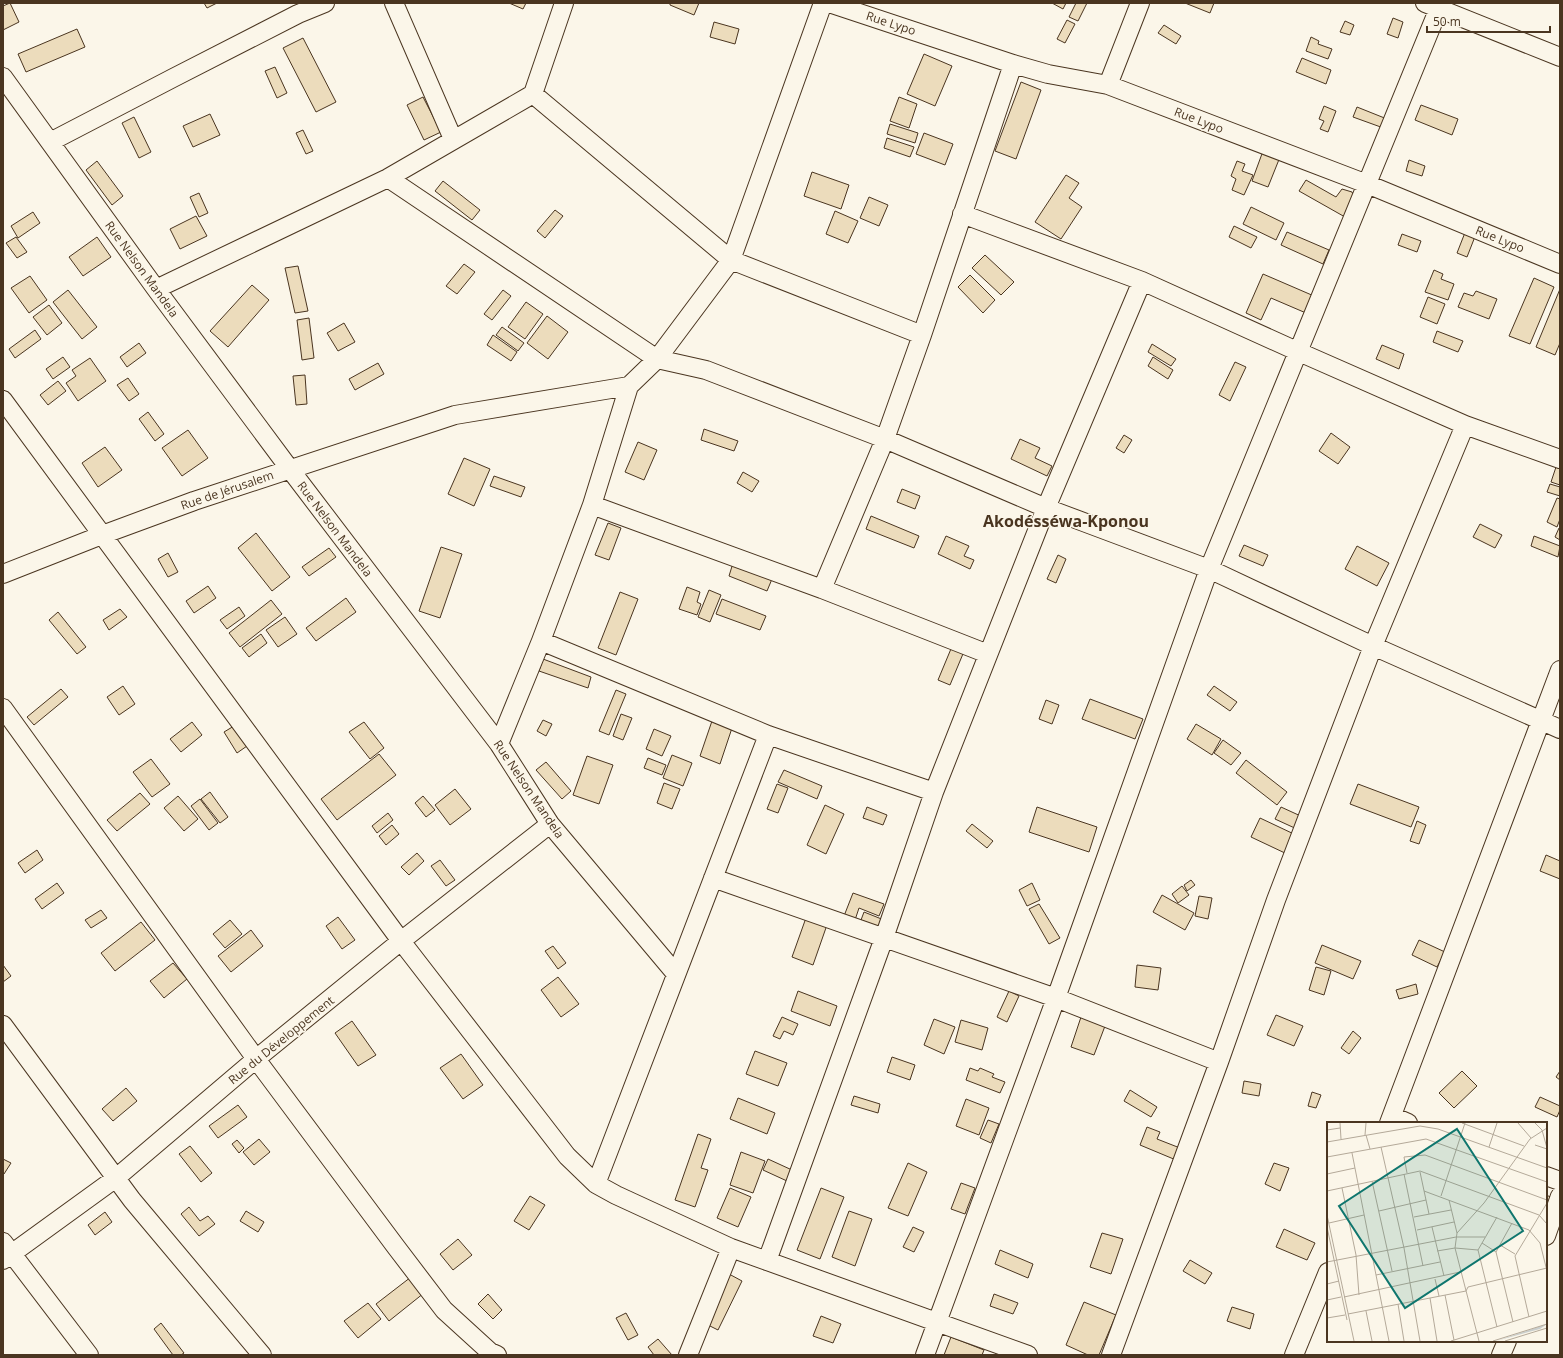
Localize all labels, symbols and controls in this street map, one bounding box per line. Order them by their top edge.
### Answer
street label: Rue Lypo [864,7,918,39]
scale bar [1427,8,1550,34]
text: 50 m [1433,13,1461,30]
street label: Rue Lypo [1172,103,1226,137]
street label: Rue Nelson Mandela [101,217,183,321]
street label: Rue Lypo [1473,221,1527,257]
street label: Rue de Jérusalem [178,466,276,514]
street label: Rue Nelson Mandela [293,478,377,580]
district label: Akodésséwa-Kponou [983,510,1149,532]
street label: Rue Nelson Mandela [490,736,568,842]
street label: Rue du Développement [224,992,338,1088]
inset map [1327,1122,1547,1342]

